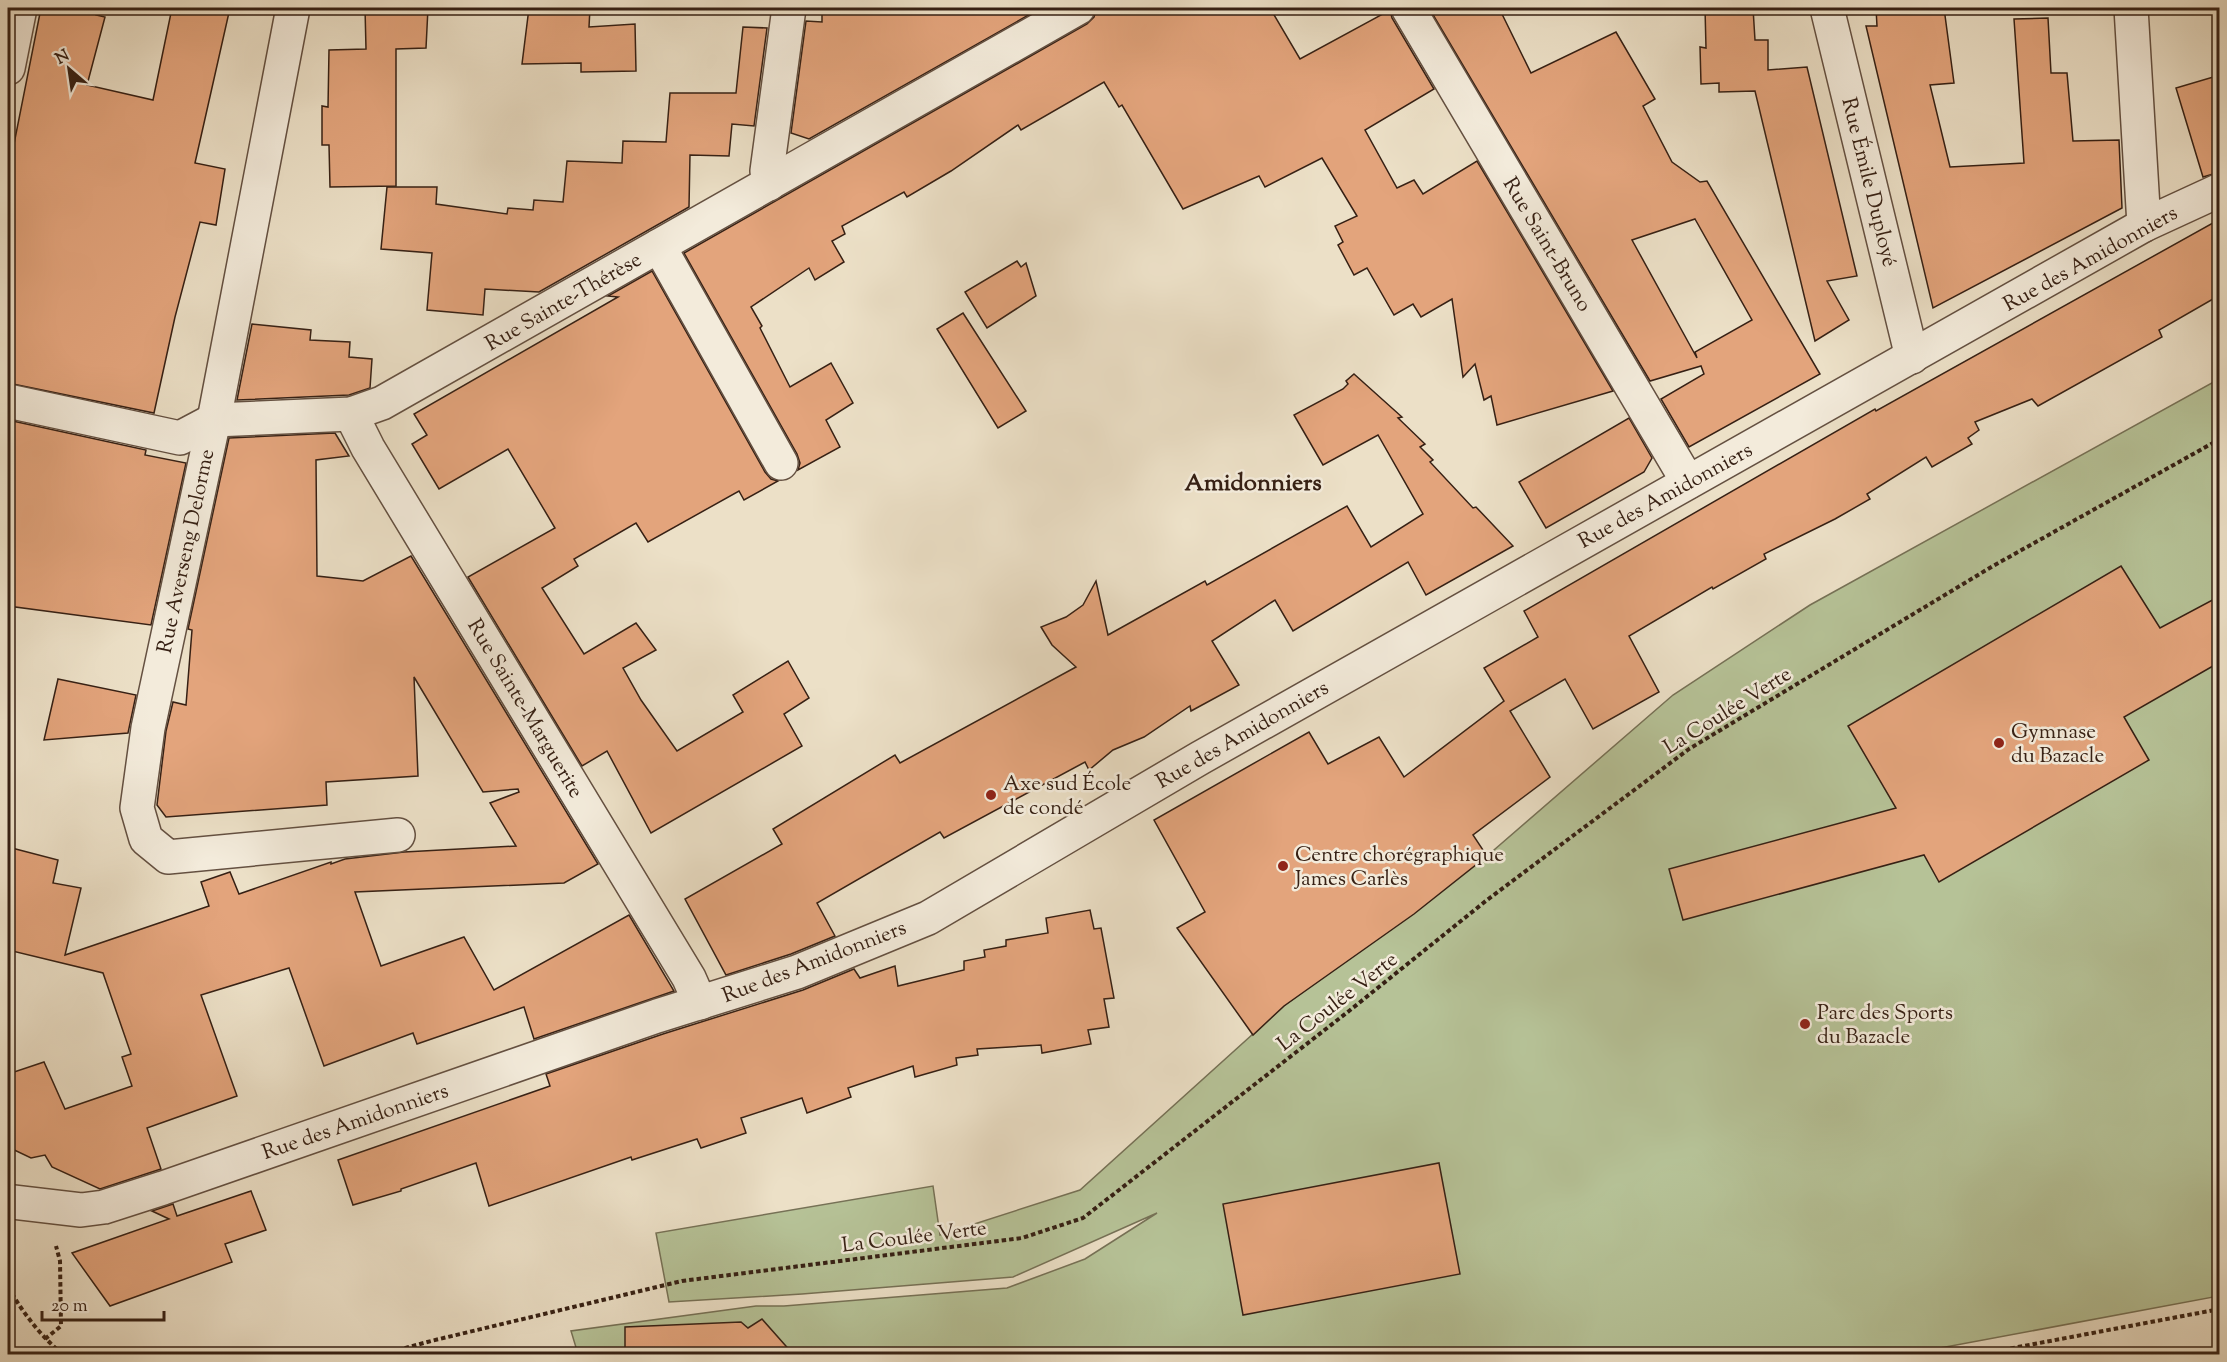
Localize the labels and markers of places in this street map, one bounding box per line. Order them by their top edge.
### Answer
place label: Gymnase du Bazacle [2011,718,2104,772]
marker: Gymnase du Bazacle [1992,736,2006,750]
place label: Axe sud École de condé [1003,770,1131,824]
marker: Axe sud École de condé [984,788,998,802]
place label: Centre chorégraphique James Carlès [1294,841,1504,895]
marker: Centre chorégraphique James Carlès [1276,859,1290,873]
place label: Parc des Sports du Bazacle [1817,999,1953,1053]
marker: Parc des Sports du Bazacle [1798,1017,1812,1031]

